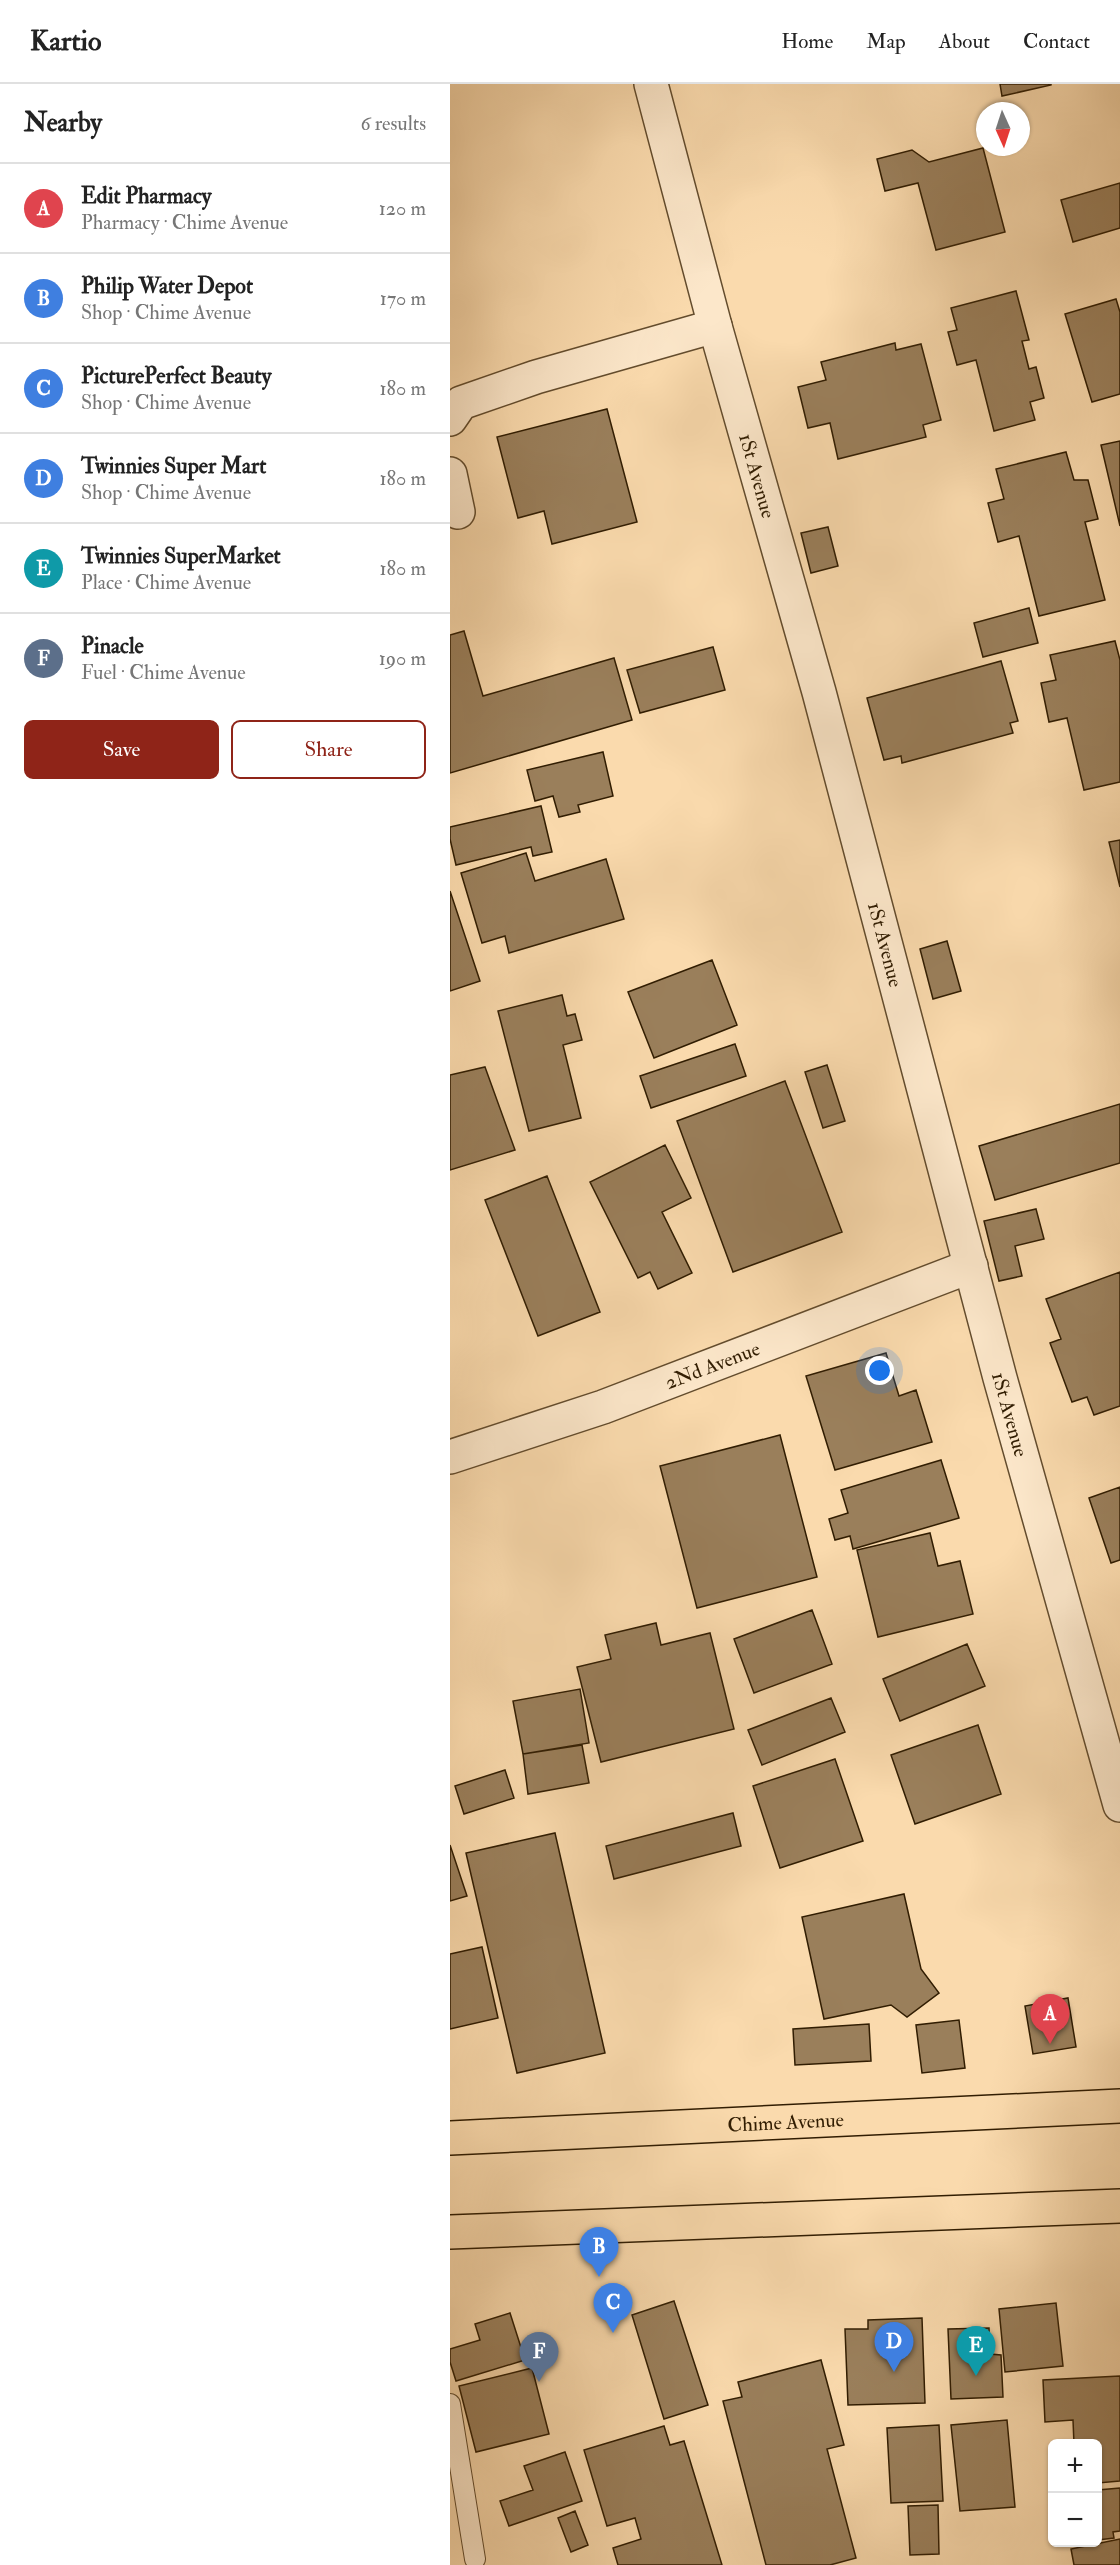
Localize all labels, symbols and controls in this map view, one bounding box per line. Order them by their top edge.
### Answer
text: Kartio [30,24,101,59]
text: Home [781,28,833,55]
text: Map [866,28,906,55]
text: About [939,28,990,55]
text: Contact [1023,28,1090,55]
north arrow [976,102,1030,156]
text: Nearby [24,107,102,139]
text: 6 results [360,111,426,136]
text: Edit Pharmacy [81,182,211,210]
text: A [37,196,50,221]
text: 120 m [379,196,426,221]
text: Pharmacy · Chime Avenue [81,210,288,235]
text: Philip Water Depot [81,272,253,300]
text: B [37,286,50,311]
text: 170 m [380,286,426,311]
text: Shop · Chime Avenue [81,300,251,325]
text: PicturePerfect Beauty [81,362,271,390]
text: C [36,376,51,401]
text: 180 m [379,376,426,401]
text: Shop · Chime Avenue [81,390,251,415]
street label: 1St Avenue [733,431,781,521]
text: Twinnies Super Mart [81,452,266,480]
text: D [35,466,52,491]
text: 180 m [379,466,426,491]
text: Shop · Chime Avenue [81,480,251,505]
text: Twinnies SuperMarket [81,542,281,570]
text: E [36,556,51,581]
text: 180 m [379,556,426,581]
text: Place · Chime Avenue [81,570,251,595]
text: Pinacle [81,632,144,660]
text: F [37,646,50,671]
text: 190 m [379,646,426,671]
text: Fuel · Chime Avenue [81,660,246,685]
button: Save [24,720,219,779]
button: Share [231,720,426,779]
street label: 1St Avenue [862,899,908,990]
street label: 2Nd Avenue [661,1336,763,1395]
your location [865,1356,894,1385]
street label: 1St Avenue [986,1369,1034,1460]
pin: A [1030,1994,1070,2044]
street label: Chime Avenue [727,2107,844,2138]
pin: B [580,2228,618,2277]
pin: C [594,2284,632,2333]
pin: D [874,2322,914,2372]
pin: E [956,2326,996,2376]
pin: F [520,2332,559,2382]
map controls [1048,2439,1102,2547]
button: + [1048,2439,1102,2493]
button: − [1048,2493,1102,2547]

